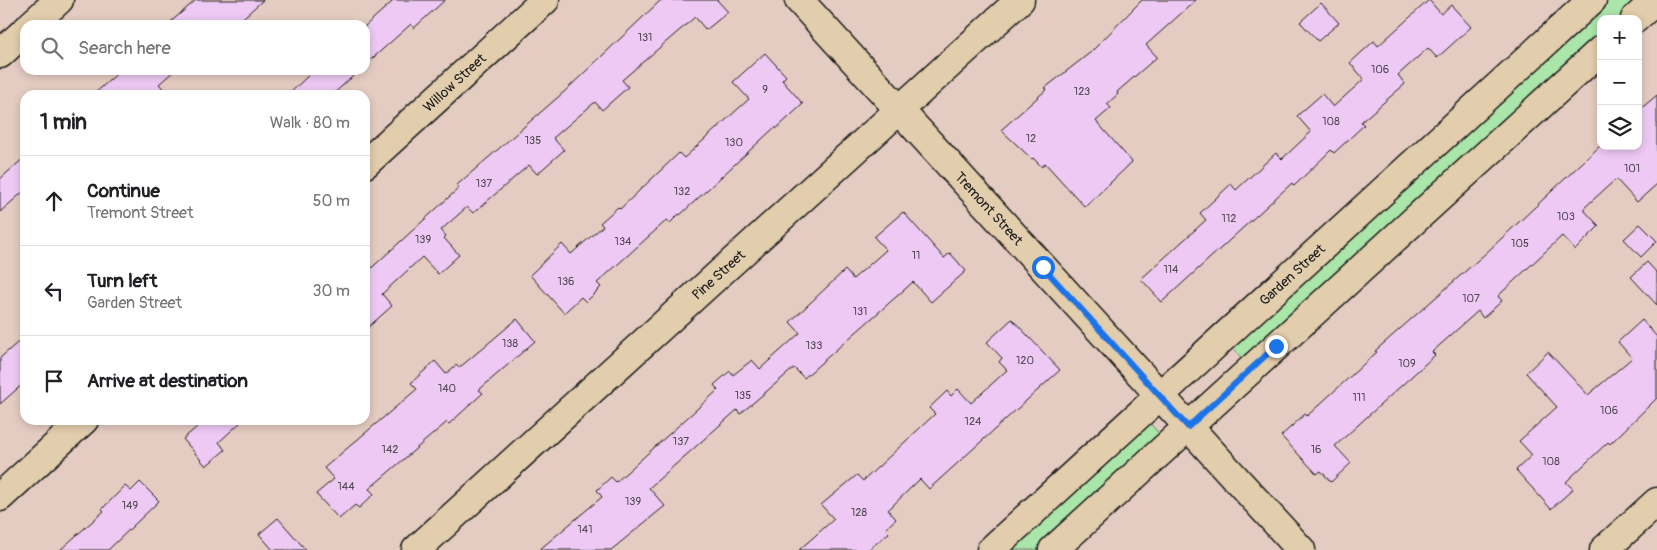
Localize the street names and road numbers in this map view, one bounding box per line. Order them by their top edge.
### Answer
street label: Willow Street [420,50,490,116]
street label: Tremont Street [951,168,1027,249]
street label: Garden Street [1256,240,1329,309]
street label: Pine Street [689,246,749,304]

